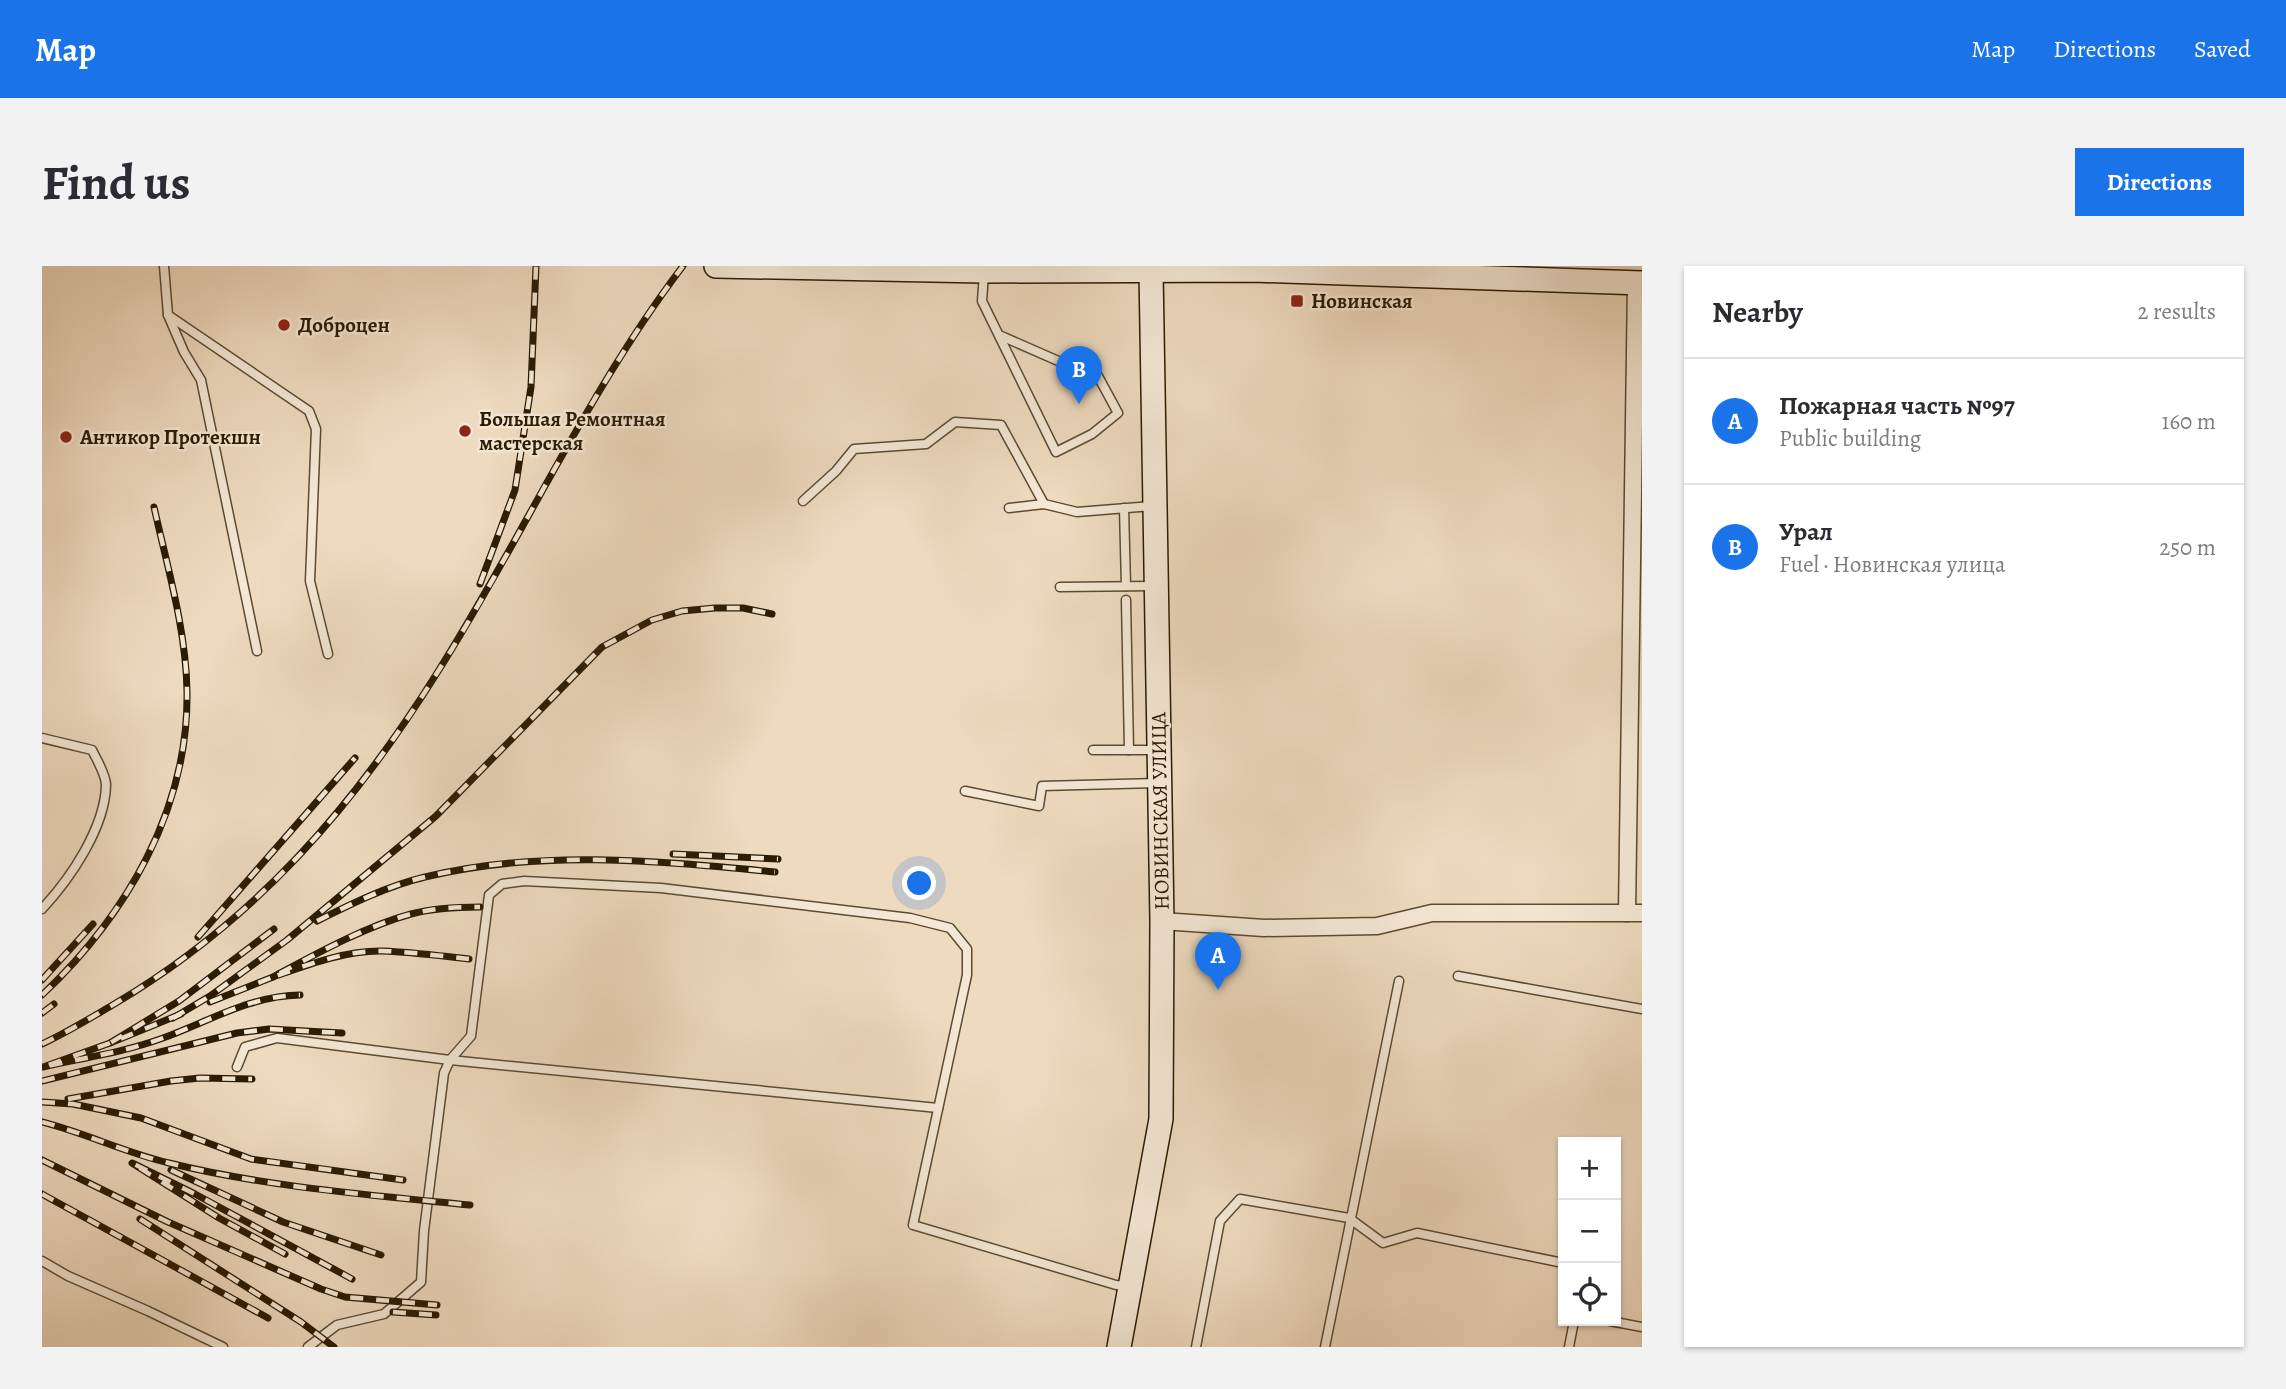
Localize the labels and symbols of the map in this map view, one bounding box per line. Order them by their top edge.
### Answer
place label: Новинская [1311,287,1413,315]
marker: Новинская [1289,293,1305,309]
place label: Доброцен [298,311,390,339]
marker: Доброцен [276,317,292,333]
pin: B [1056,346,1102,404]
place label: Большая Ремонтная мастерская [479,405,666,457]
place label: Антикор Протекшн [79,423,261,451]
marker: Большая Ремонтная мастерская [457,423,473,439]
marker: Антикор Протекшн [58,429,74,445]
street label: НОВИНСКАЯ УЛИЦА [1144,711,1176,910]
your location [902,866,936,900]
pin: A [1195,932,1241,990]

